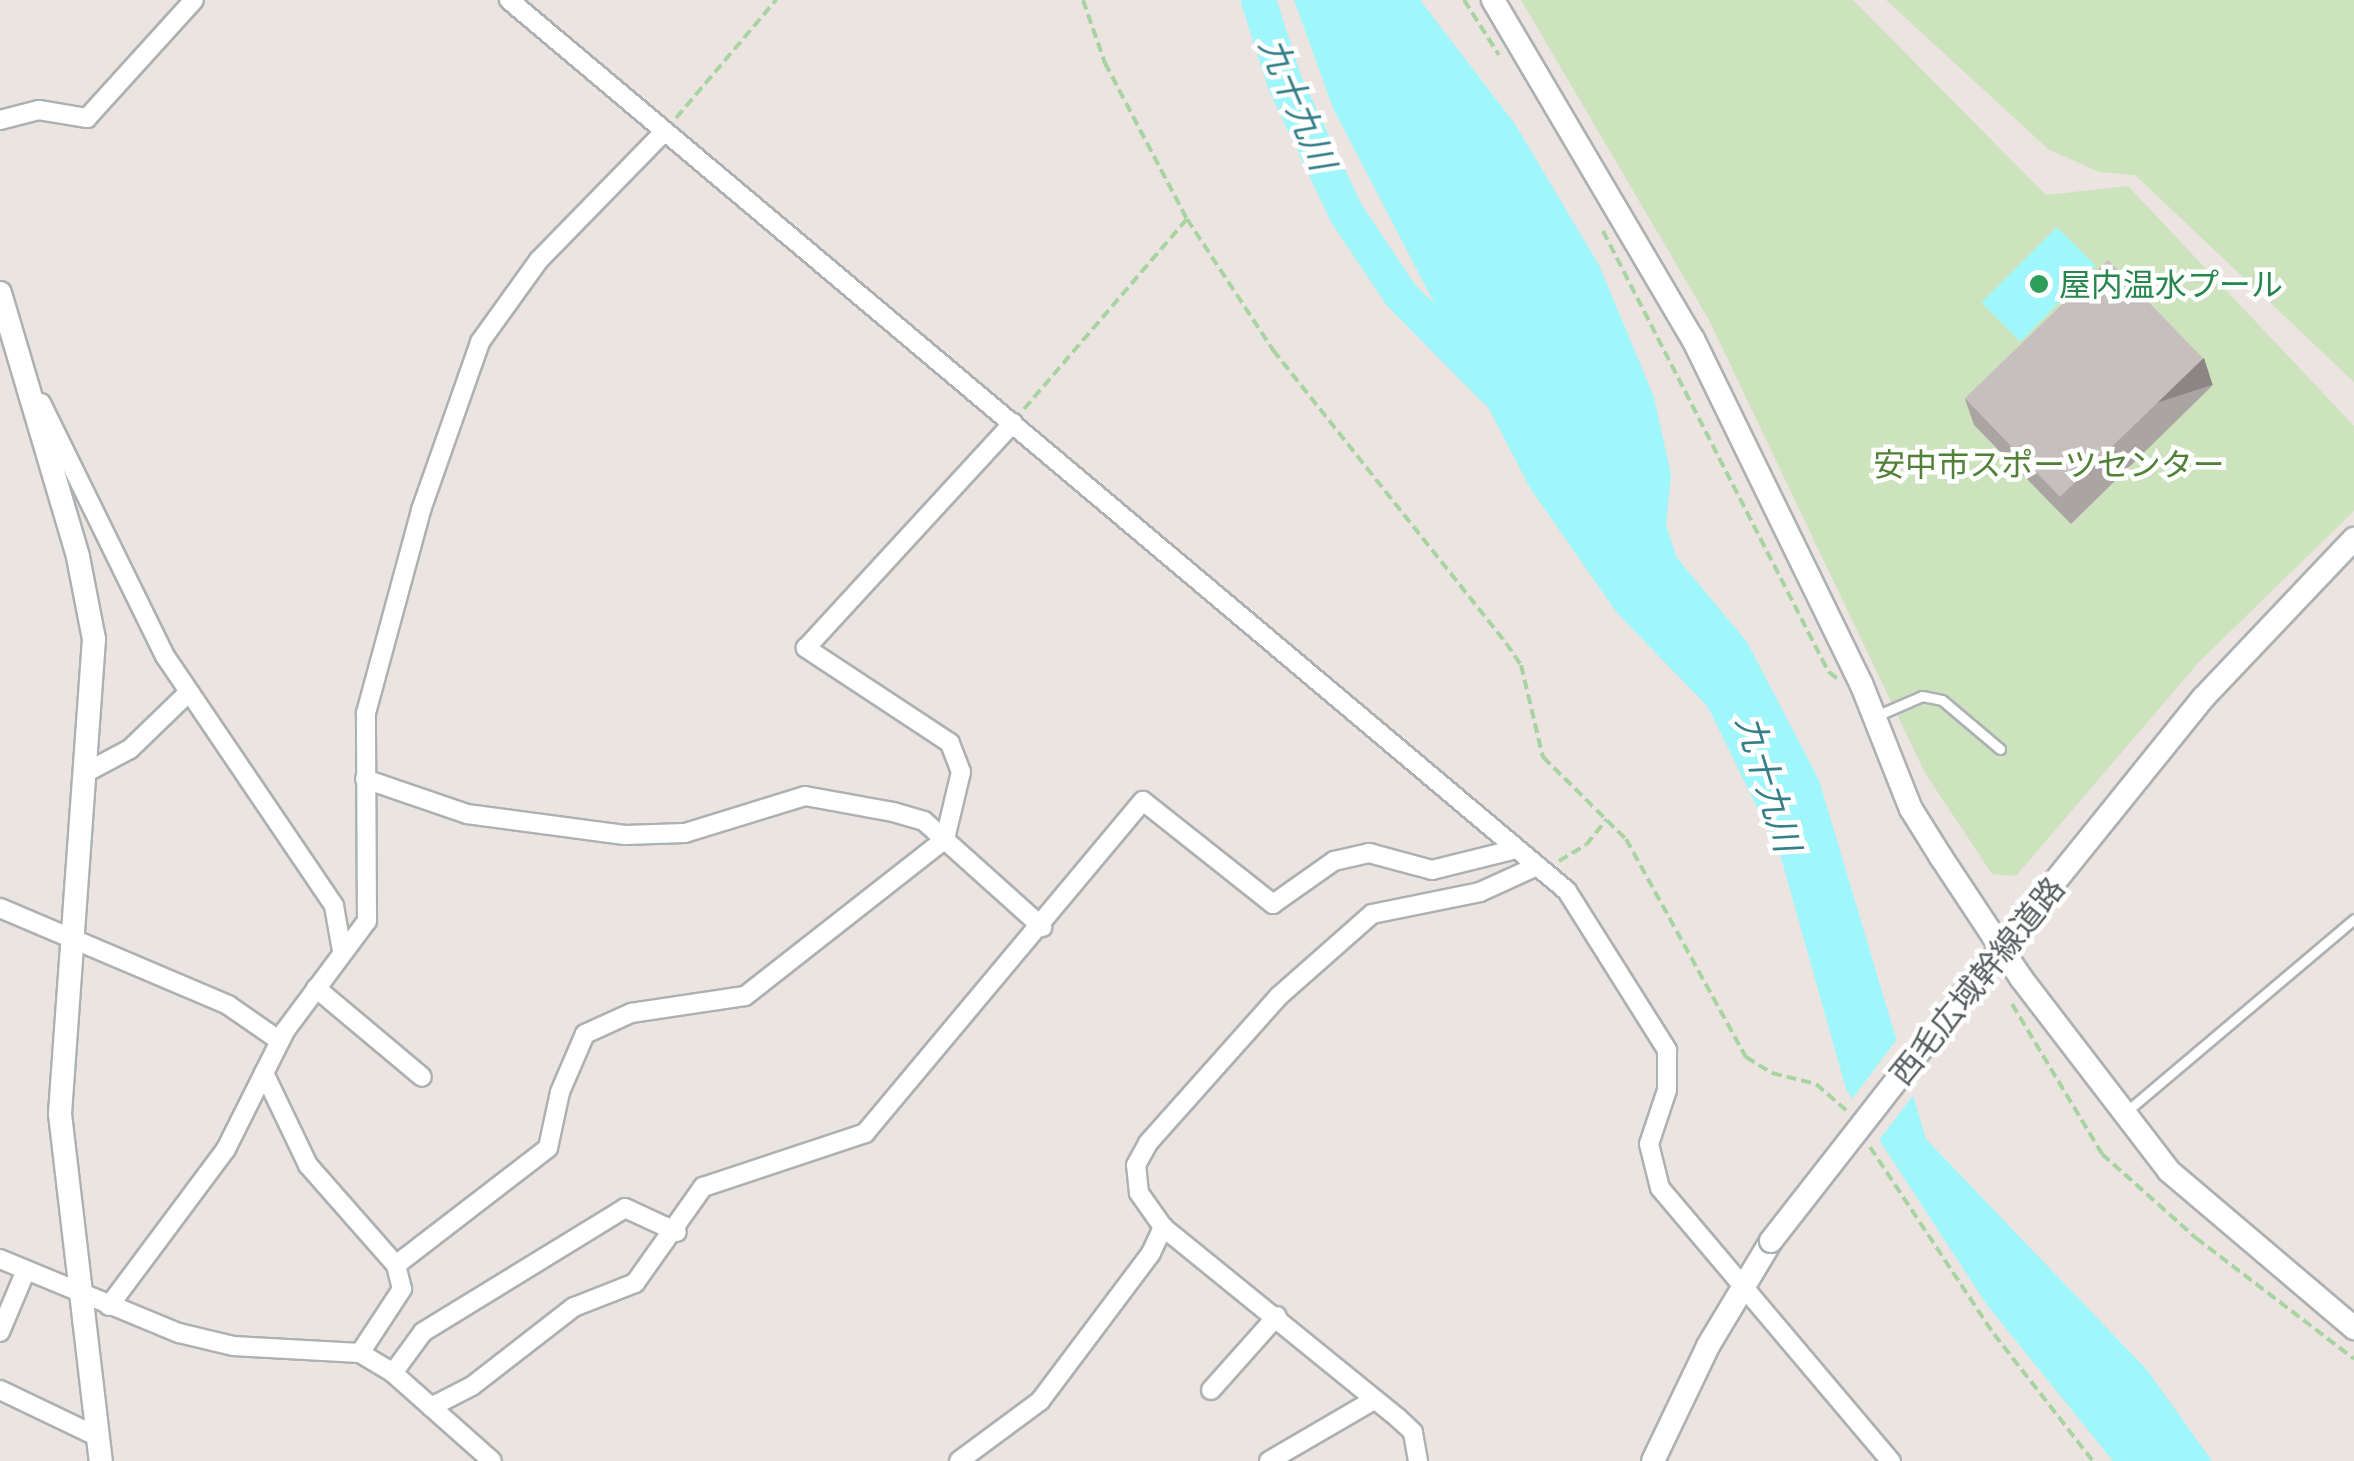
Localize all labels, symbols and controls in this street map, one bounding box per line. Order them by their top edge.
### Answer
water label: 九十九川 [1252,30,1346,176]
place label: 屋内温水プール [2059,265,2283,303]
marker: 屋内温水プール [2028,273,2050,295]
park label: 安中市スポーツセンター [1873,445,2225,483]
water label: 九十九川 [1729,710,1811,856]
street label: 西毛広域幹線道路 [1882,869,2072,1093]

